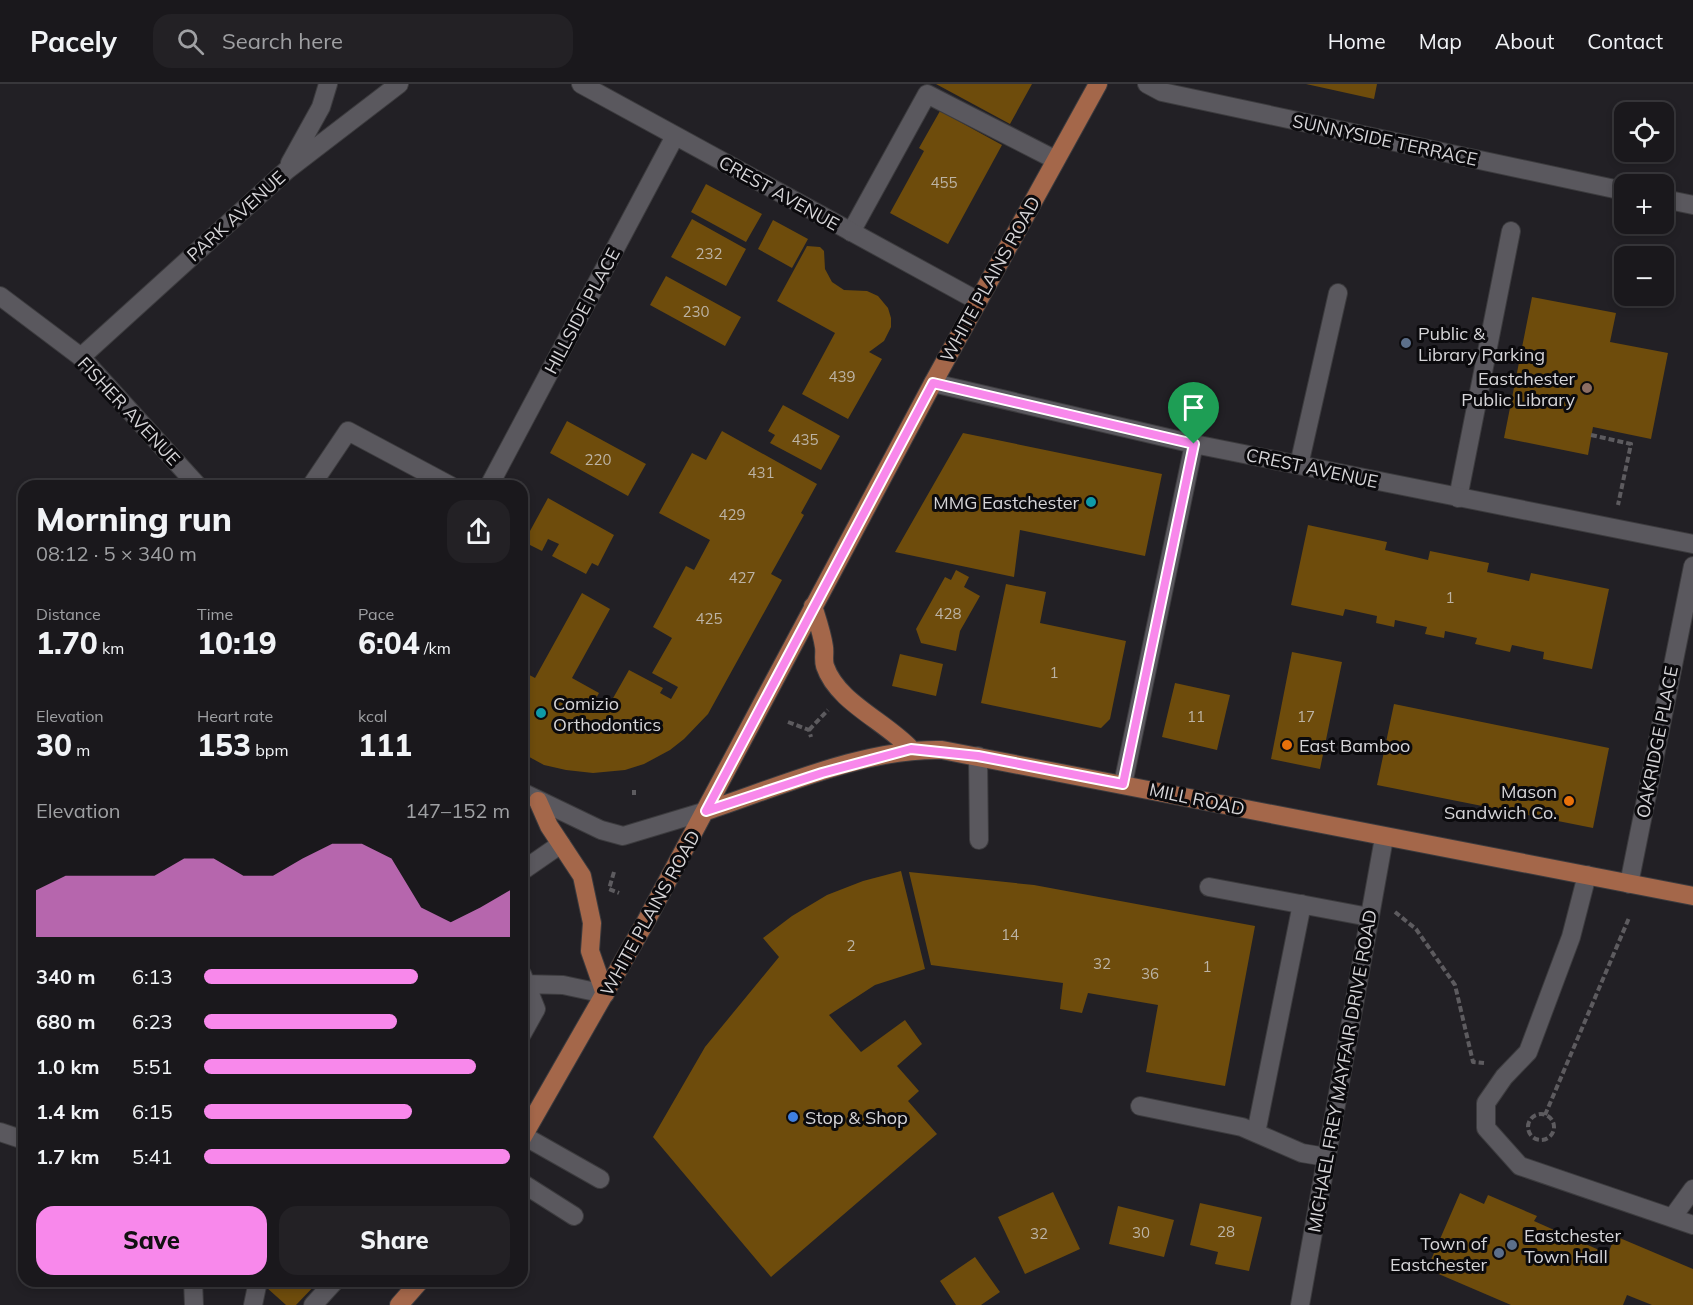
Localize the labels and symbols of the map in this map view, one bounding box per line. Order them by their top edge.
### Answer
street label: SUNNYSIDE TERRACE [1290,109,1480,171]
street label: CREST AVENUE [715,150,843,236]
street label: PARK AVENUE [182,166,290,266]
house number: 455 [930,173,958,192]
street label: WHITE PLAINS ROAD [935,192,1045,366]
street label: HILLSIDE PLACE [539,244,625,378]
house number: 232 [695,244,723,263]
house number: 230 [682,302,710,321]
place label: Public & Library Parking [1418,322,1545,366]
marker: Public & Library Parking [1399,336,1413,350]
street label: FISHER AVENUE [73,352,185,470]
house number: 439 [828,367,856,386]
place label: Eastchester Public Library [1461,367,1575,411]
marker: Eastchester Public Library [1580,381,1594,395]
pin [1168,382,1219,444]
house number: 435 [791,430,819,449]
street label: CREST AVENUE [1244,443,1380,493]
house number: 220 [584,450,612,469]
house number: 431 [747,463,775,482]
place label: MMG Eastchester [933,491,1079,514]
marker: MMG Eastchester [1084,495,1098,509]
house number: 429 [718,505,746,524]
house number: 427 [728,568,756,587]
house number: 1 [1445,588,1455,607]
house number: 428 [934,604,962,623]
house number: 425 [695,609,723,628]
house number: 1 [1049,663,1059,682]
street label: OAKRIDGE PLACE [1631,664,1683,820]
place label: Comizio Orthodontics [553,692,661,736]
marker: Comizio Orthodontics [534,706,548,720]
house number: 11 [1187,707,1205,726]
house number: 17 [1297,707,1315,726]
place label: East Bamboo [1299,734,1410,757]
marker: East Bamboo [1280,738,1294,752]
street label: MILL ROAD [1147,778,1247,820]
place label: Mason Sandwich Co. [1444,780,1557,824]
marker: Mason Sandwich Co. [1562,794,1576,808]
street label: WHITE PLAINS ROAD [595,826,705,1000]
street label: MICHAEL FREY MAYFAIR DRIVE ROAD [1302,908,1382,1234]
house number: 14 [1001,925,1019,944]
house number: 2 [846,936,856,955]
house number: 32 [1093,954,1111,973]
house number: 1 [1202,957,1212,976]
house number: 36 [1141,964,1159,983]
place label: Stop & Shop [805,1106,908,1129]
marker: Stop & Shop [786,1110,800,1124]
house number: 28 [1217,1222,1235,1241]
house number: 30 [1132,1223,1150,1242]
house number: 32 [1030,1224,1048,1243]
place label: Eastchester Town Hall [1524,1224,1621,1268]
place label: Town of Eastchester [1390,1232,1488,1276]
marker: Eastchester Town Hall [1505,1238,1519,1252]
marker: Town of Eastchester [1492,1246,1506,1260]

